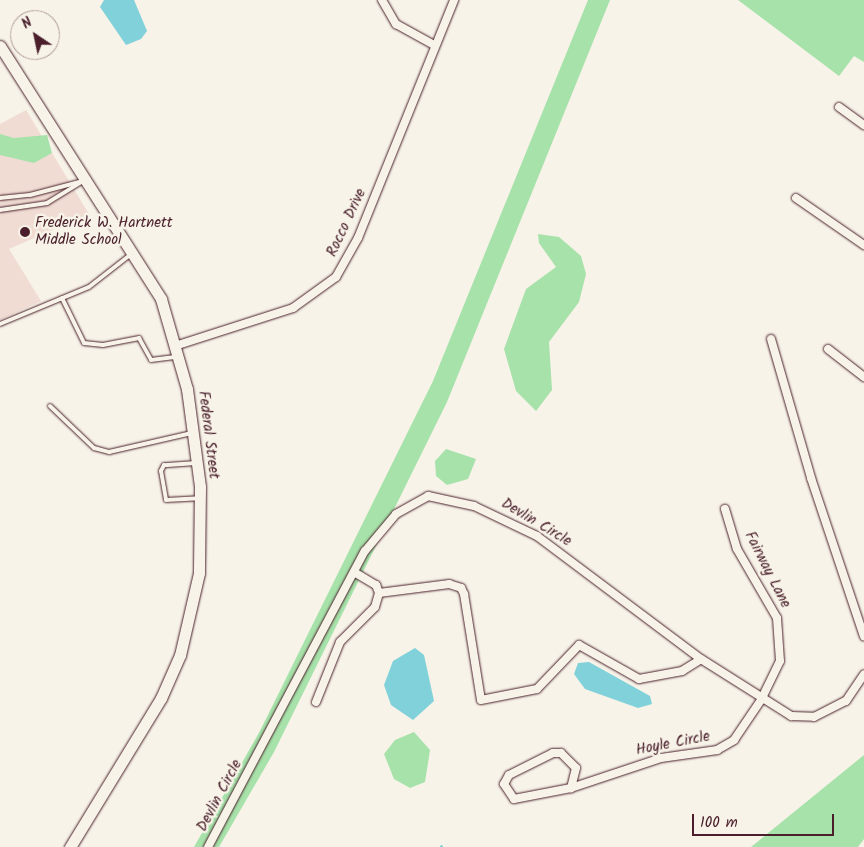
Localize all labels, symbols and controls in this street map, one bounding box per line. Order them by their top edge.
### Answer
north arrow [10,10,60,60]
text: N [17,12,37,35]
street label: Rocco Drive [323,186,371,260]
place label: Frederick W. Hartnett Middle School [35,214,173,249]
marker: Frederick W. Hartnett Middle School [19,226,31,238]
street label: Federal Street [194,390,222,480]
street label: Devlin Circle [498,495,574,551]
street label: Fairway Lane [740,529,794,611]
street label: Hoyle Circle [635,728,711,760]
street label: Devlin Circle [194,757,246,835]
scale bar [694,804,836,836]
text: 100 m [700,811,738,835]

